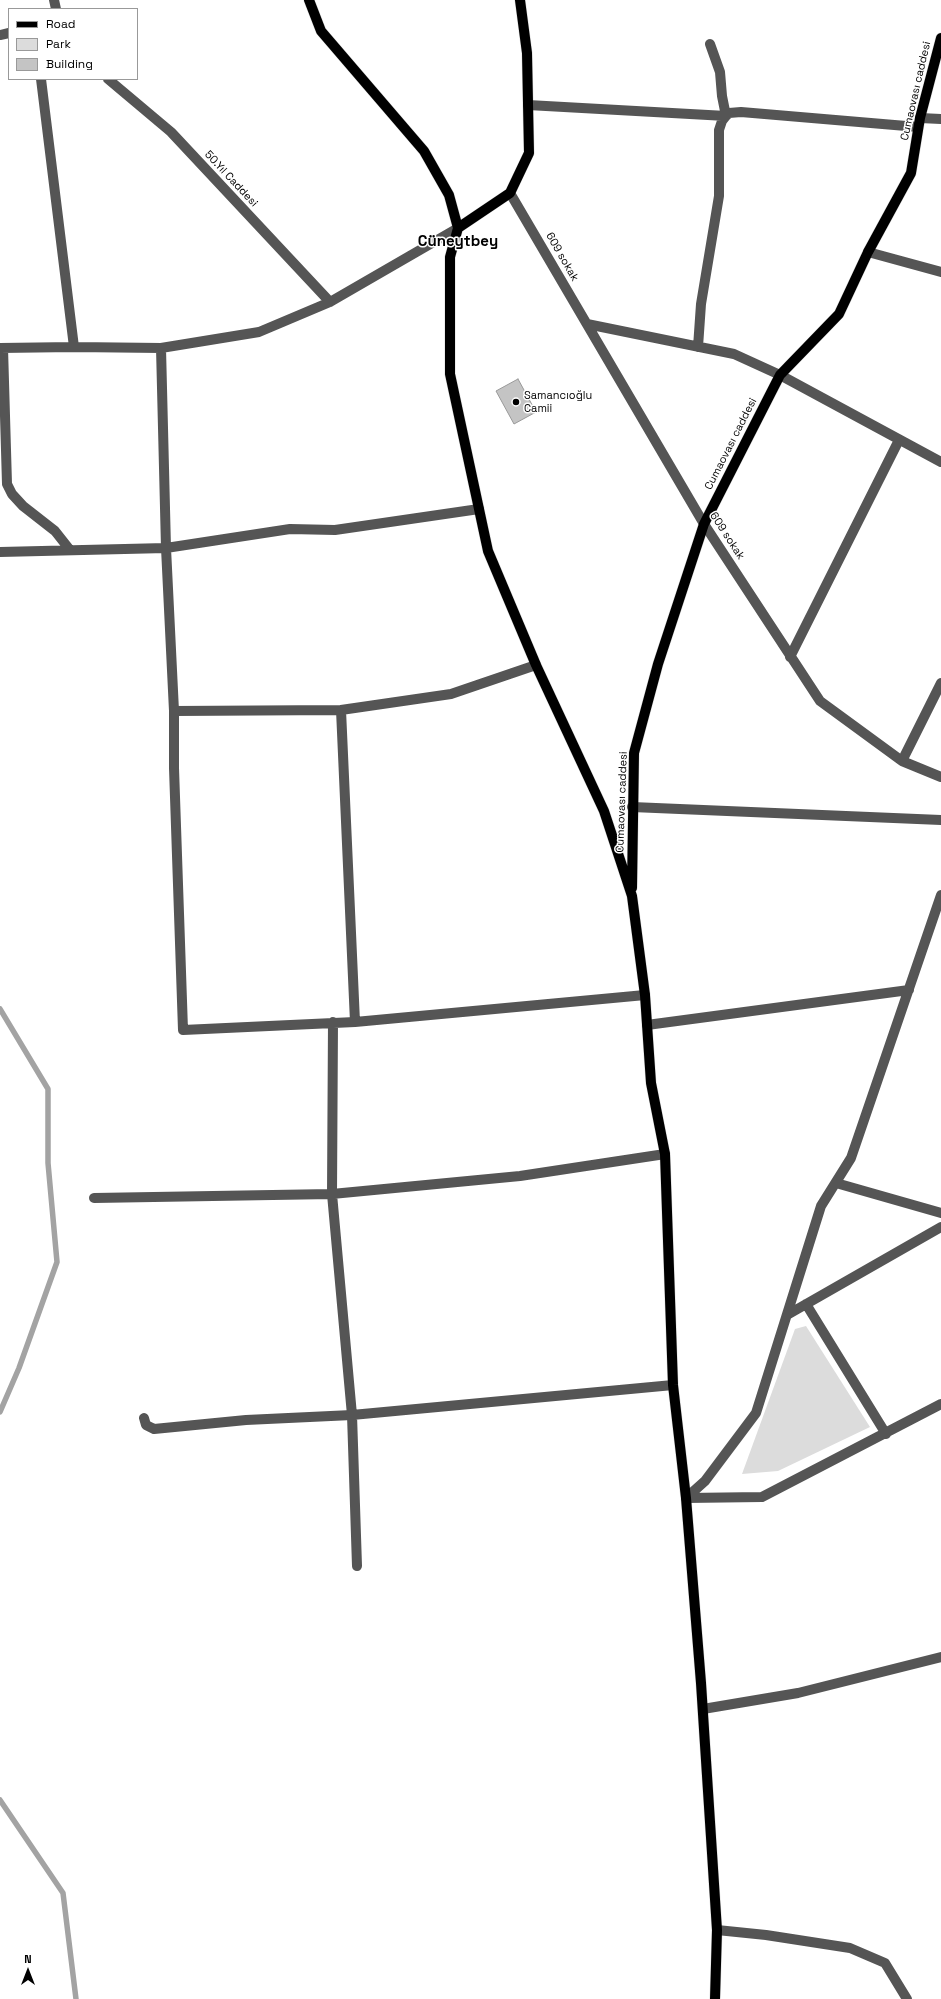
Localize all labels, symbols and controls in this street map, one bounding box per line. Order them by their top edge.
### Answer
legend [8,8,138,80]
text: Road [46,16,75,32]
text: Park [46,36,71,52]
street label: Cumaovası caddesi [898,40,934,142]
text: Building [46,56,93,72]
street label: 50.Yıl Caddesi [202,148,260,210]
street label: 609 sokak [543,230,581,284]
district label: Cüneytbey [418,233,498,251]
place label: Samancıoğlu Camii [524,389,592,415]
street label: Cumaovası caddesi [702,396,760,492]
marker: Samancıoğlu Camii [511,397,521,407]
street label: 609 sokak [707,510,747,562]
street label: Cumaovası caddesi [614,751,630,853]
north arrow [8,1951,48,1991]
text: N [24,1952,32,1966]

